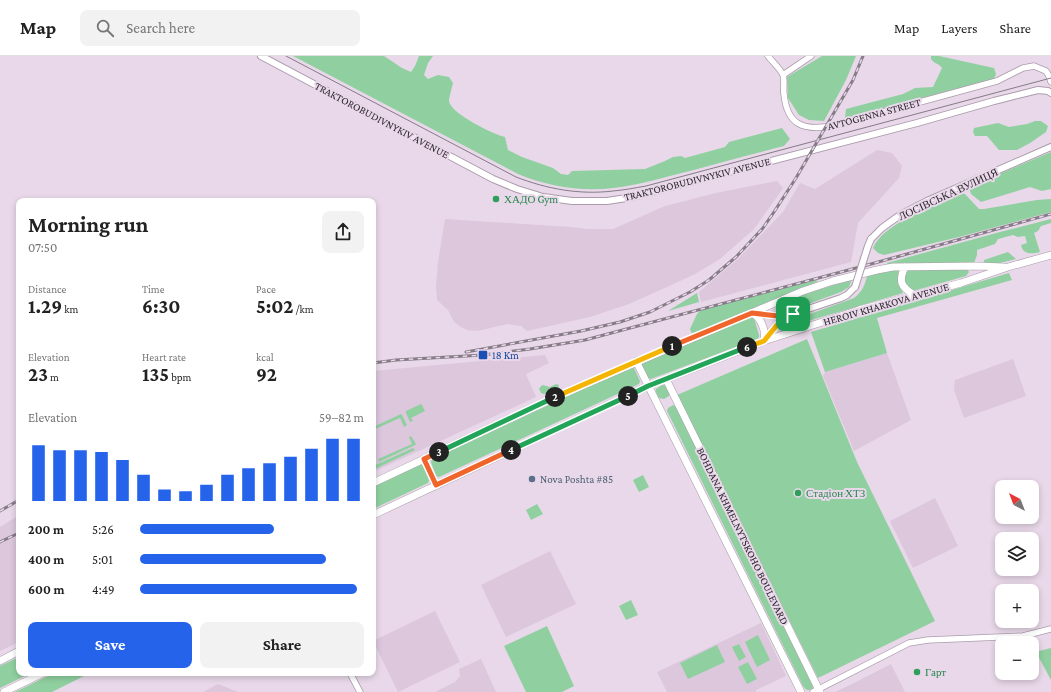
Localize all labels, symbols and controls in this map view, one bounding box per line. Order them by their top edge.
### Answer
search box [80,10,360,46]
text: Map [20,17,56,38]
icon: search [94,17,116,39]
text: Search here [126,20,195,36]
text: Map [894,20,919,36]
text: Layers [941,20,978,36]
text: Share [1000,20,1031,36]
street label: TRAKTOROBUDIVNYKIV AVENUE [313,79,451,161]
street label: AVTOGENNA STREET [826,96,922,132]
street label: TRAKTOROBUDIVNYKIV AVENUE [623,155,772,203]
street label: ЛОСІВСЬКА ВУЛИЦЯ [896,165,1000,222]
place label: ХАДО Gym [504,193,558,206]
marker: ХАДО Gym [491,194,501,204]
button: share [322,211,364,253]
text: Morning run [28,212,148,237]
text: 07:50 [28,240,57,255]
street label: HEROIV KHARKOVA AVENUE [822,280,950,328]
text: Distance [28,283,66,295]
text: Time [142,283,165,295]
text: Pace [256,283,276,295]
text: 1.29 [28,295,62,317]
text: 6:30 [142,295,180,317]
text: 5:02 [256,295,294,317]
pin [776,297,810,331]
text: km [62,303,78,315]
text: /km [294,303,314,315]
icon: arrive [782,303,804,325]
pin: 1 [662,336,682,356]
pin: 6 [737,337,757,357]
text: 1 [670,340,674,352]
text: 6 [744,341,750,353]
marker: 18 Km [477,349,489,361]
place label: 18 Km [492,349,519,361]
text: Elevation [28,351,70,363]
text: Heart rate [142,351,186,363]
text: kcal [256,351,274,363]
text: 23 [28,363,48,385]
text: 135 [142,363,169,385]
text: 92 [256,363,277,385]
text: m [48,371,59,383]
text: bpm [169,371,191,383]
pin: 5 [618,386,638,406]
pin: 2 [545,387,565,407]
text: 5 [625,390,631,402]
text: 2 [552,391,558,403]
text: Elevation [28,410,77,425]
text: 59–82 m [319,410,364,425]
pin: 4 [501,440,521,460]
pin: 3 [429,442,449,462]
text: 4 [508,444,514,456]
text: 3 [436,446,442,458]
street label: BOHDANA KHMELNYTSKOHO BOULEVARD [695,446,791,626]
place label: Nova Poshta #85 [540,473,613,485]
marker: Nova Poshta #85 [527,474,537,484]
north arrow [995,480,1039,524]
map controls [995,480,1039,680]
place label: Стадіон ХТЗ [806,487,866,499]
marker: Стадіон ХТЗ [793,488,803,498]
text: 200 m [28,522,64,537]
text: 5:26 [92,522,114,537]
button: layers [995,532,1039,576]
text: 400 m [28,552,64,567]
text: 5:01 [92,552,113,567]
text: 600 m [28,582,64,597]
text: 4:49 [92,582,115,597]
button: + [995,584,1039,628]
button: Save [28,622,192,668]
button: Share [200,622,364,668]
button: − [995,636,1039,680]
place label: Гарт [925,666,946,678]
marker: Гарт [912,667,922,677]

